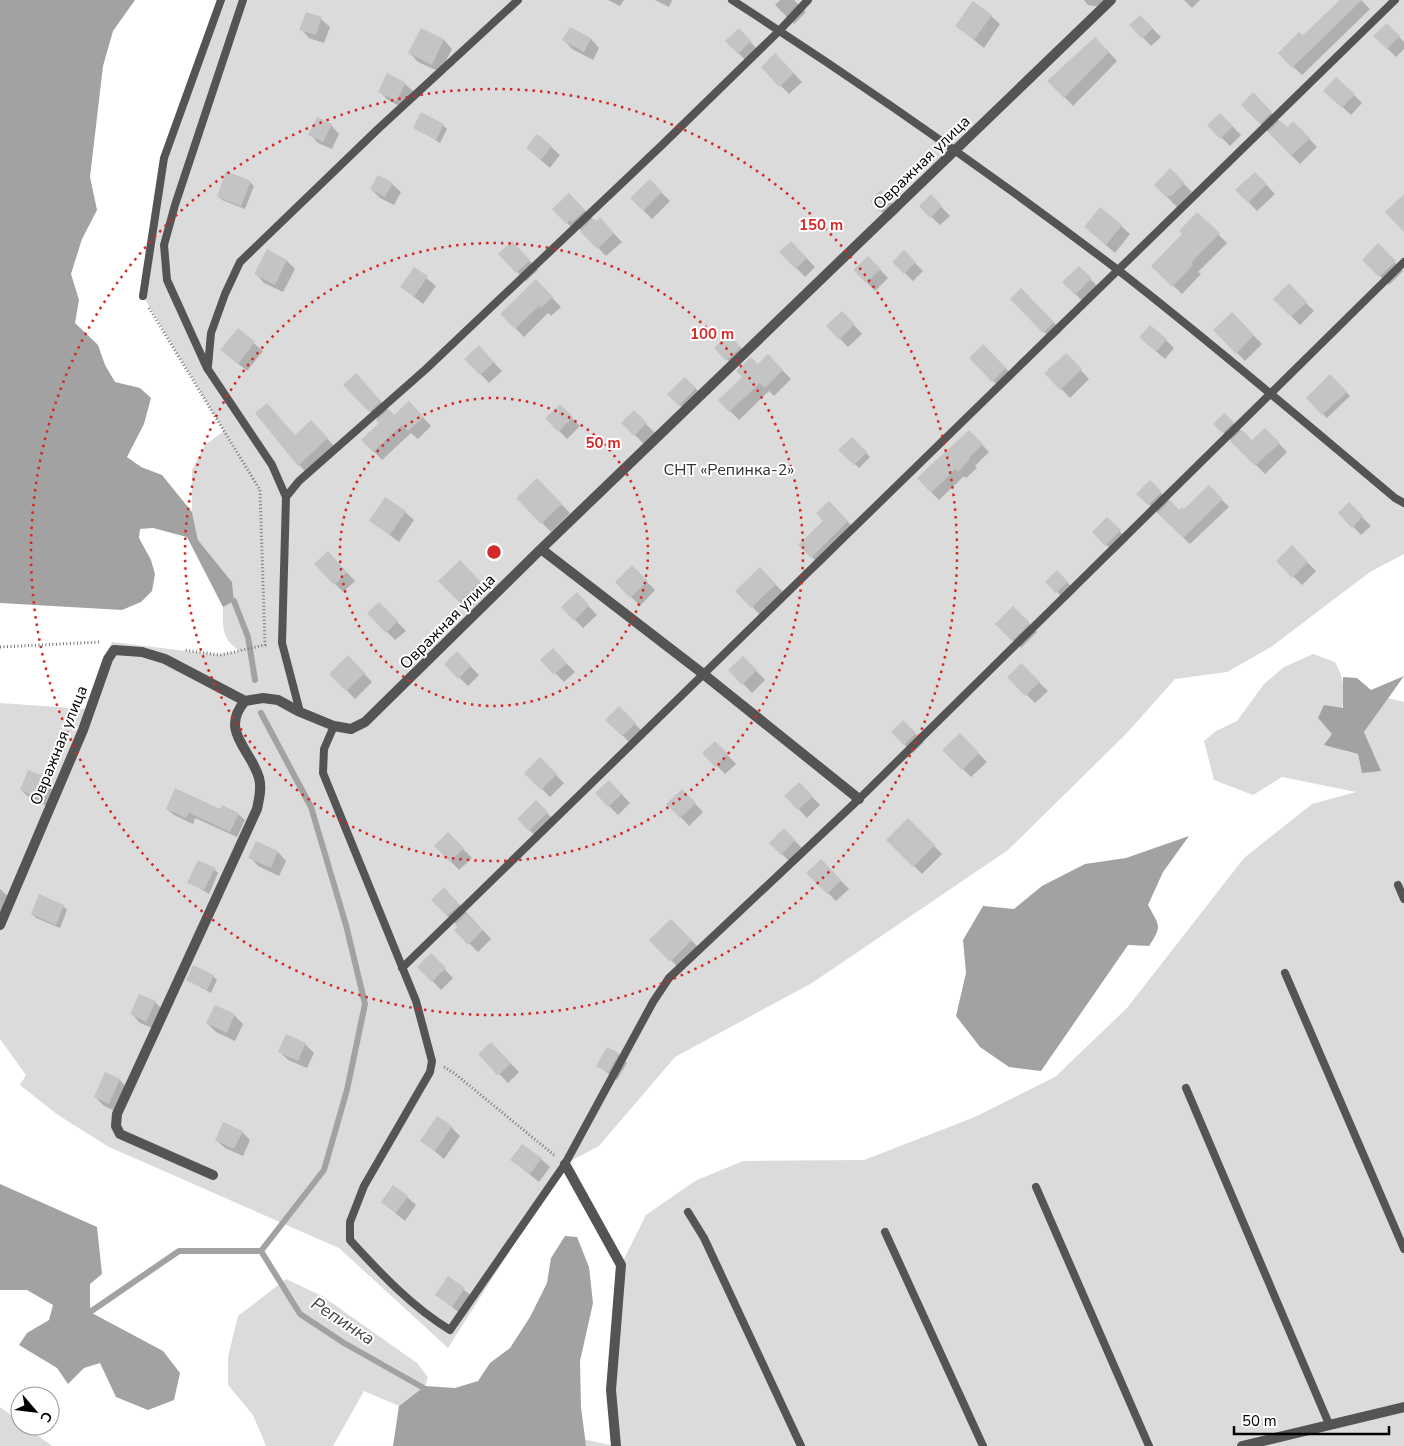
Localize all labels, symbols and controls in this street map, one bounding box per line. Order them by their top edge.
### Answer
street label: Овражная улица [868,111,975,215]
text: 150 m [799,215,843,235]
text: 100 m [690,324,734,344]
text: 50 m [585,433,621,453]
park label: СНТ «Репинка-2» [664,459,794,481]
centre of rings [485,543,503,561]
street label: Овражная улица [395,569,500,674]
street label: Овражная улица [25,682,93,808]
water label: Репинка [306,1291,380,1351]
north arrow [10,1386,60,1436]
scale bar [1234,1404,1389,1436]
text: С [35,1408,57,1426]
text: 50 m [1242,1411,1277,1431]

